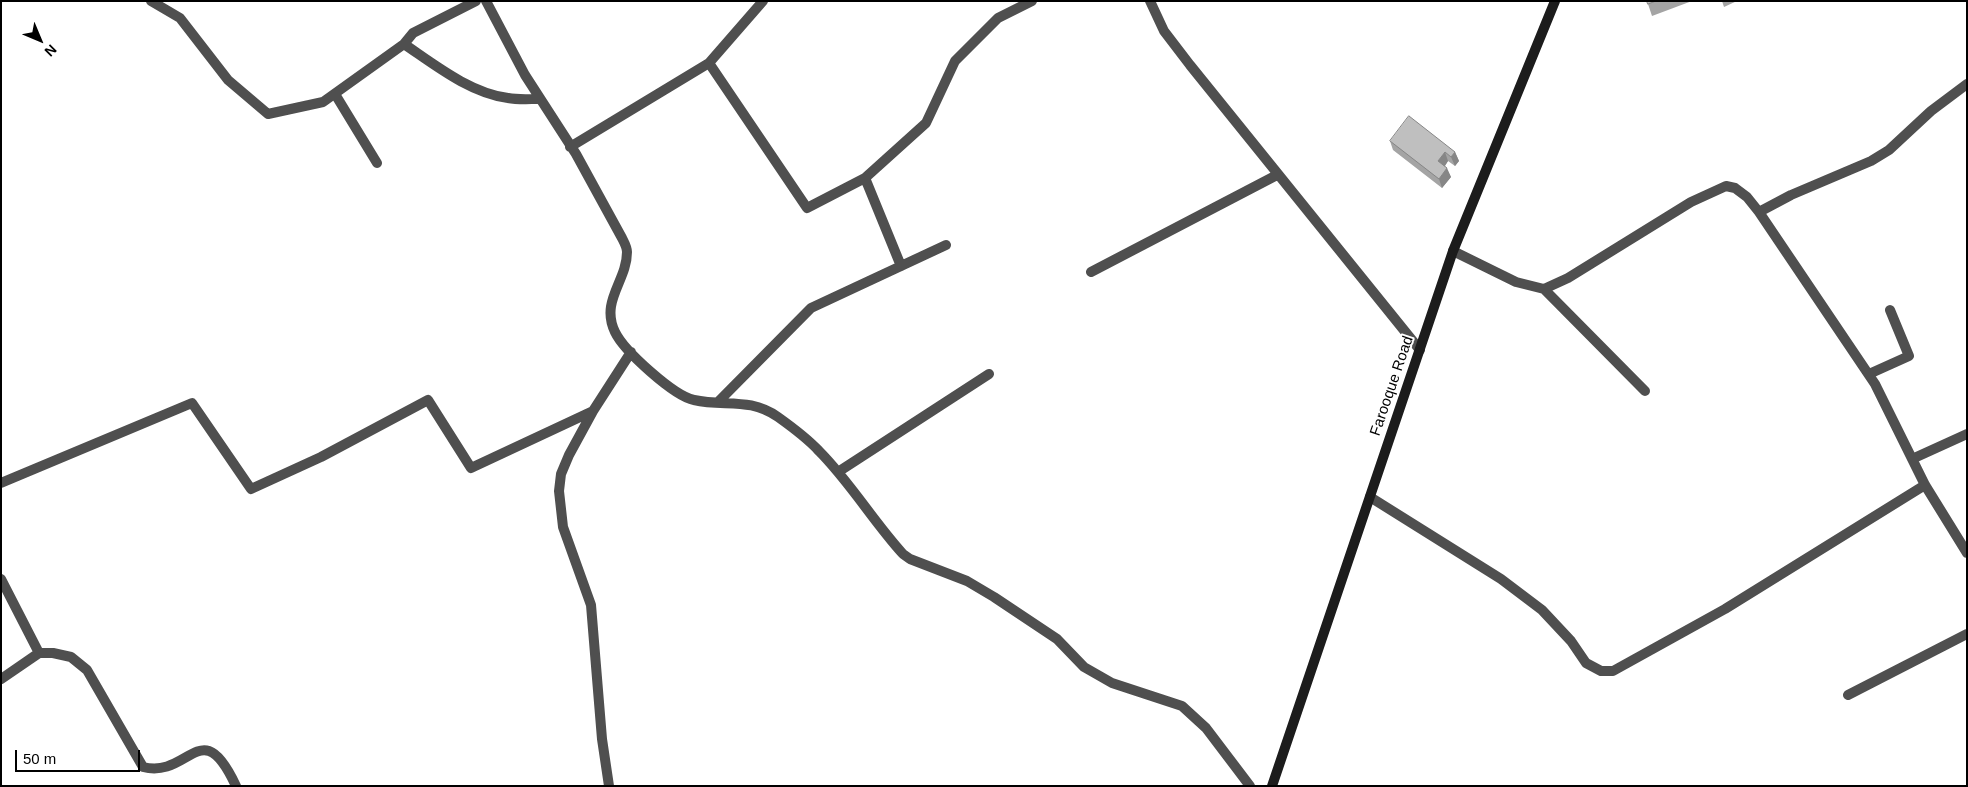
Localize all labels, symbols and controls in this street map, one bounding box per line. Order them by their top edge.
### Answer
north arrow [15,15,65,65]
text: N [41,41,60,60]
street label: Farooque Road [1367,334,1417,438]
scale bar [18,740,142,772]
text: 50 m [23,750,56,767]

